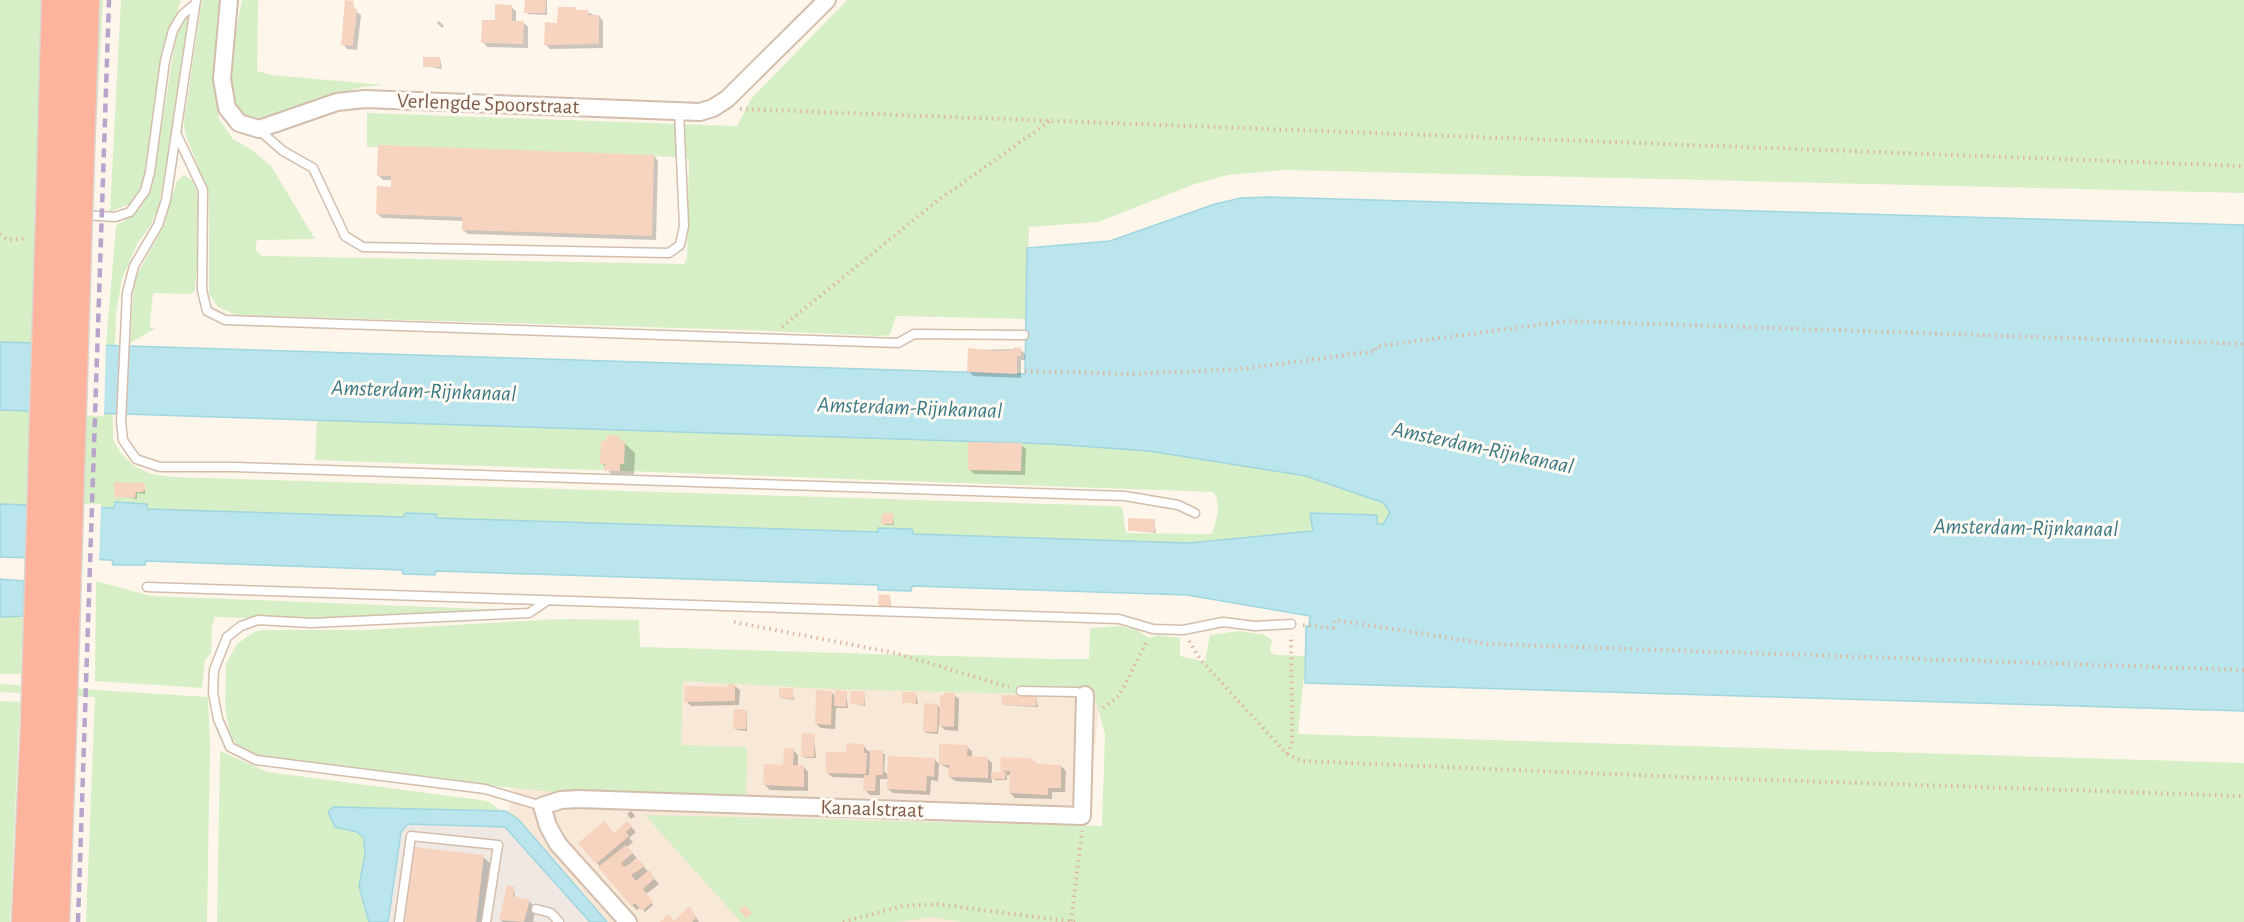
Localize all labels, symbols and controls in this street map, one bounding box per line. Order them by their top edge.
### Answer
street label: Verlengde Spoorstraat [396,88,580,120]
water label: Amsterdam-Rijnkanaal [331,375,517,407]
water label: Amsterdam-Rijnkanaal [817,392,1003,424]
water label: Amsterdam-Rijnkanaal [1390,416,1576,480]
water label: Amsterdam-Rijnkanaal [1933,513,2119,543]
street label: Kanaalstraat [820,795,924,823]

